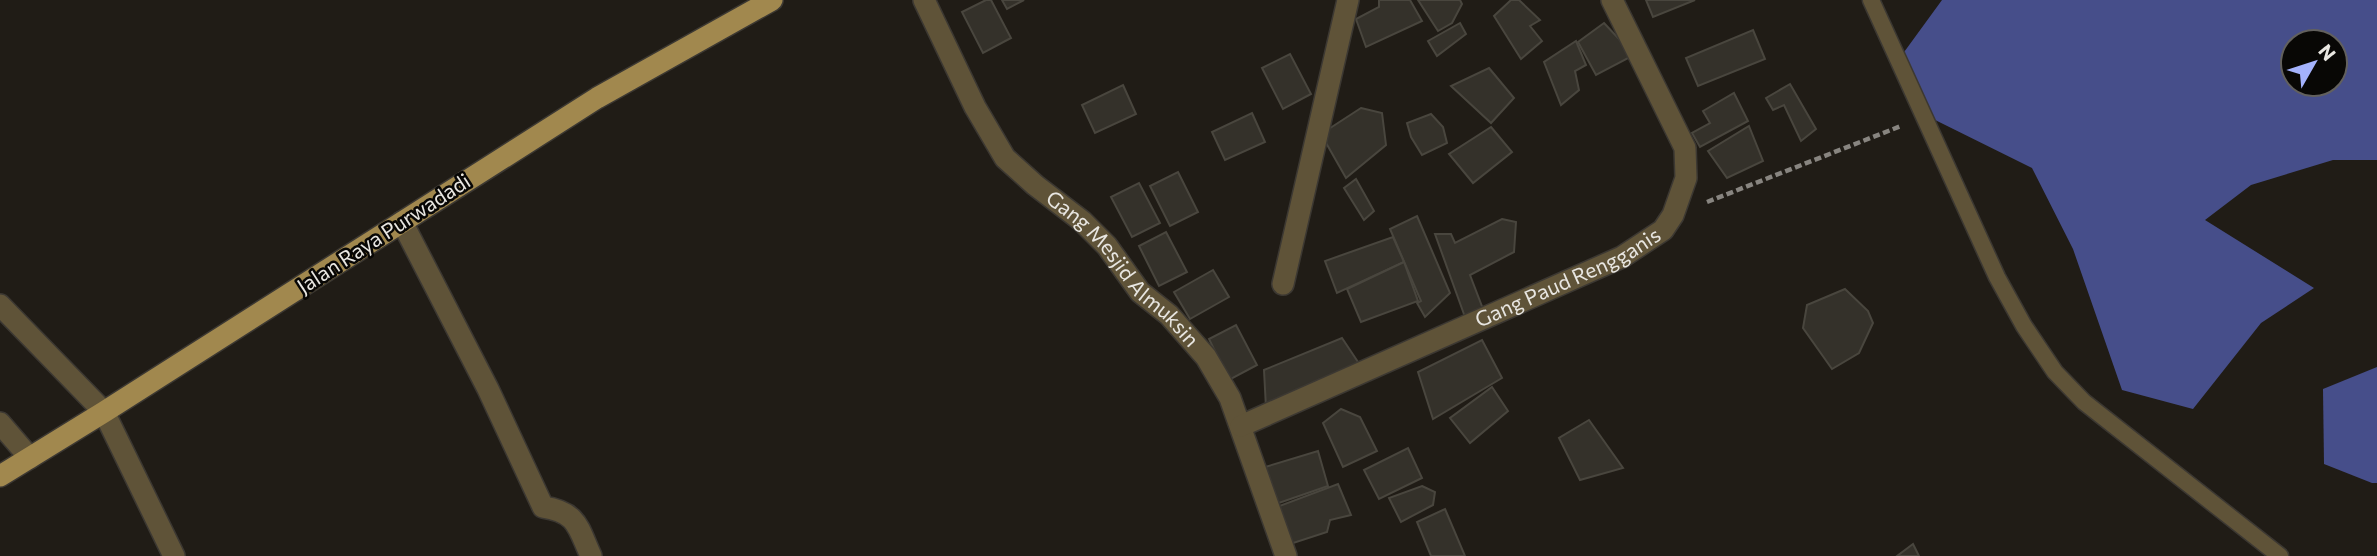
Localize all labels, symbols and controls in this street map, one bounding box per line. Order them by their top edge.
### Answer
north arrow [2279,28,2349,98]
text: N [2314,39,2341,65]
street label: Jalan Raya Purwadadi [292,167,474,298]
street label: Gang Mesjid Almuksin [1042,184,1205,351]
street label: Gang Paud Rengganis [1471,221,1665,332]

